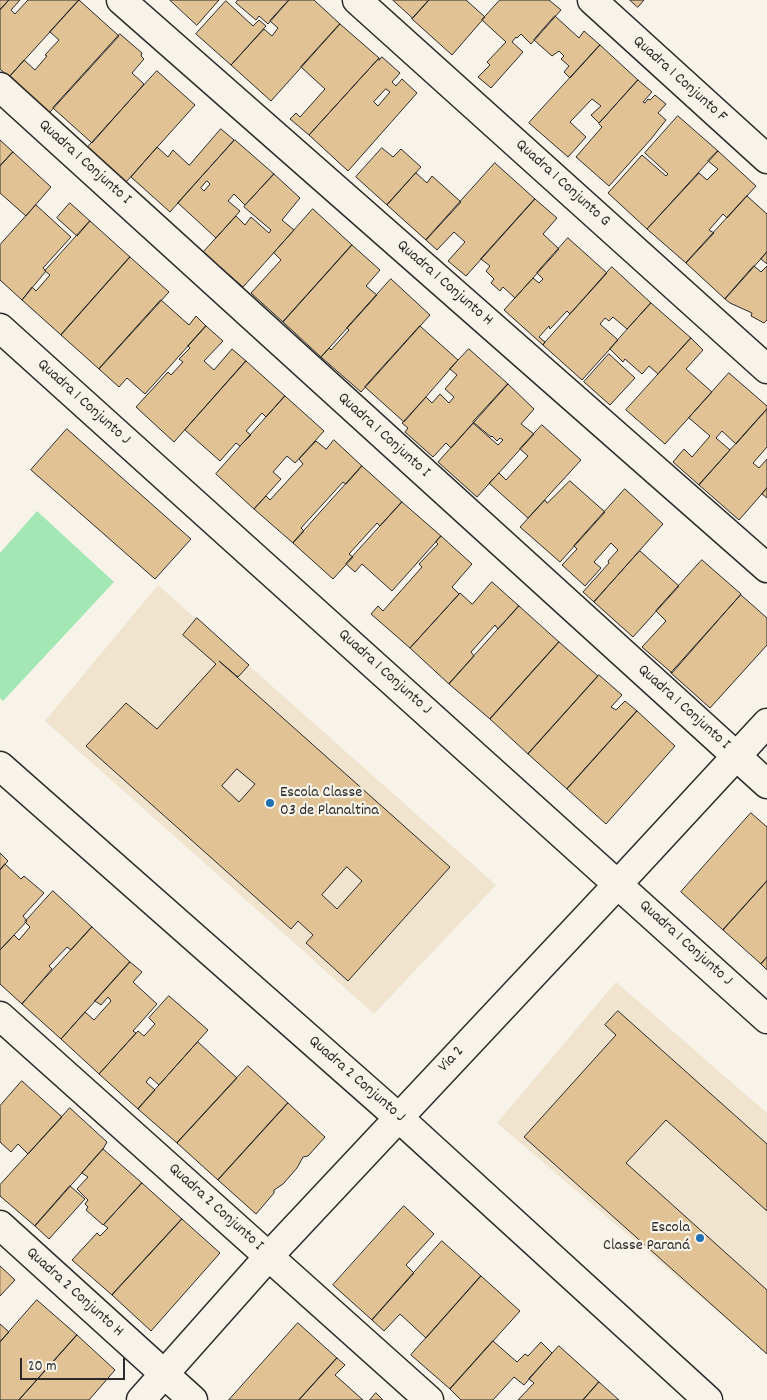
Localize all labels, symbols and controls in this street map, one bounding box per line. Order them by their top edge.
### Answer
street label: Quadra 1 Conjunto F [628,33,730,127]
street label: Quadra 1 Conjunto I [34,116,134,210]
street label: Quadra 1 Conjunto G [511,136,613,232]
street label: Quadra 1 Conjunto H [392,237,496,331]
street label: Quadra 1 Conjunto J [32,356,134,450]
street label: Quadra 1 Conjunto I [333,389,433,483]
street label: Quadra 1 Conjunto J [333,626,435,720]
street label: Quadra 1 Conjunto I [633,661,733,755]
place label: Escola Classe 03 de Planaltina [280,784,379,822]
marker: Escola Classe 03 de Planaltina [264,797,276,809]
street label: Quadra 1 Conjunto J [634,897,736,991]
street label: Quadra 2 Conjunto J [304,1033,408,1127]
street label: Via 2 [435,1043,469,1077]
street label: Quadra 2 Conjunto I [163,1160,267,1256]
place label: Escola Classe Paraná [603,1219,690,1257]
marker: Escola Classe Paraná [694,1232,706,1244]
street label: Quadra 2 Conjunto H [21,1244,127,1342]
scale bar [22,1348,128,1380]
text: 20 m [28,1356,56,1378]

